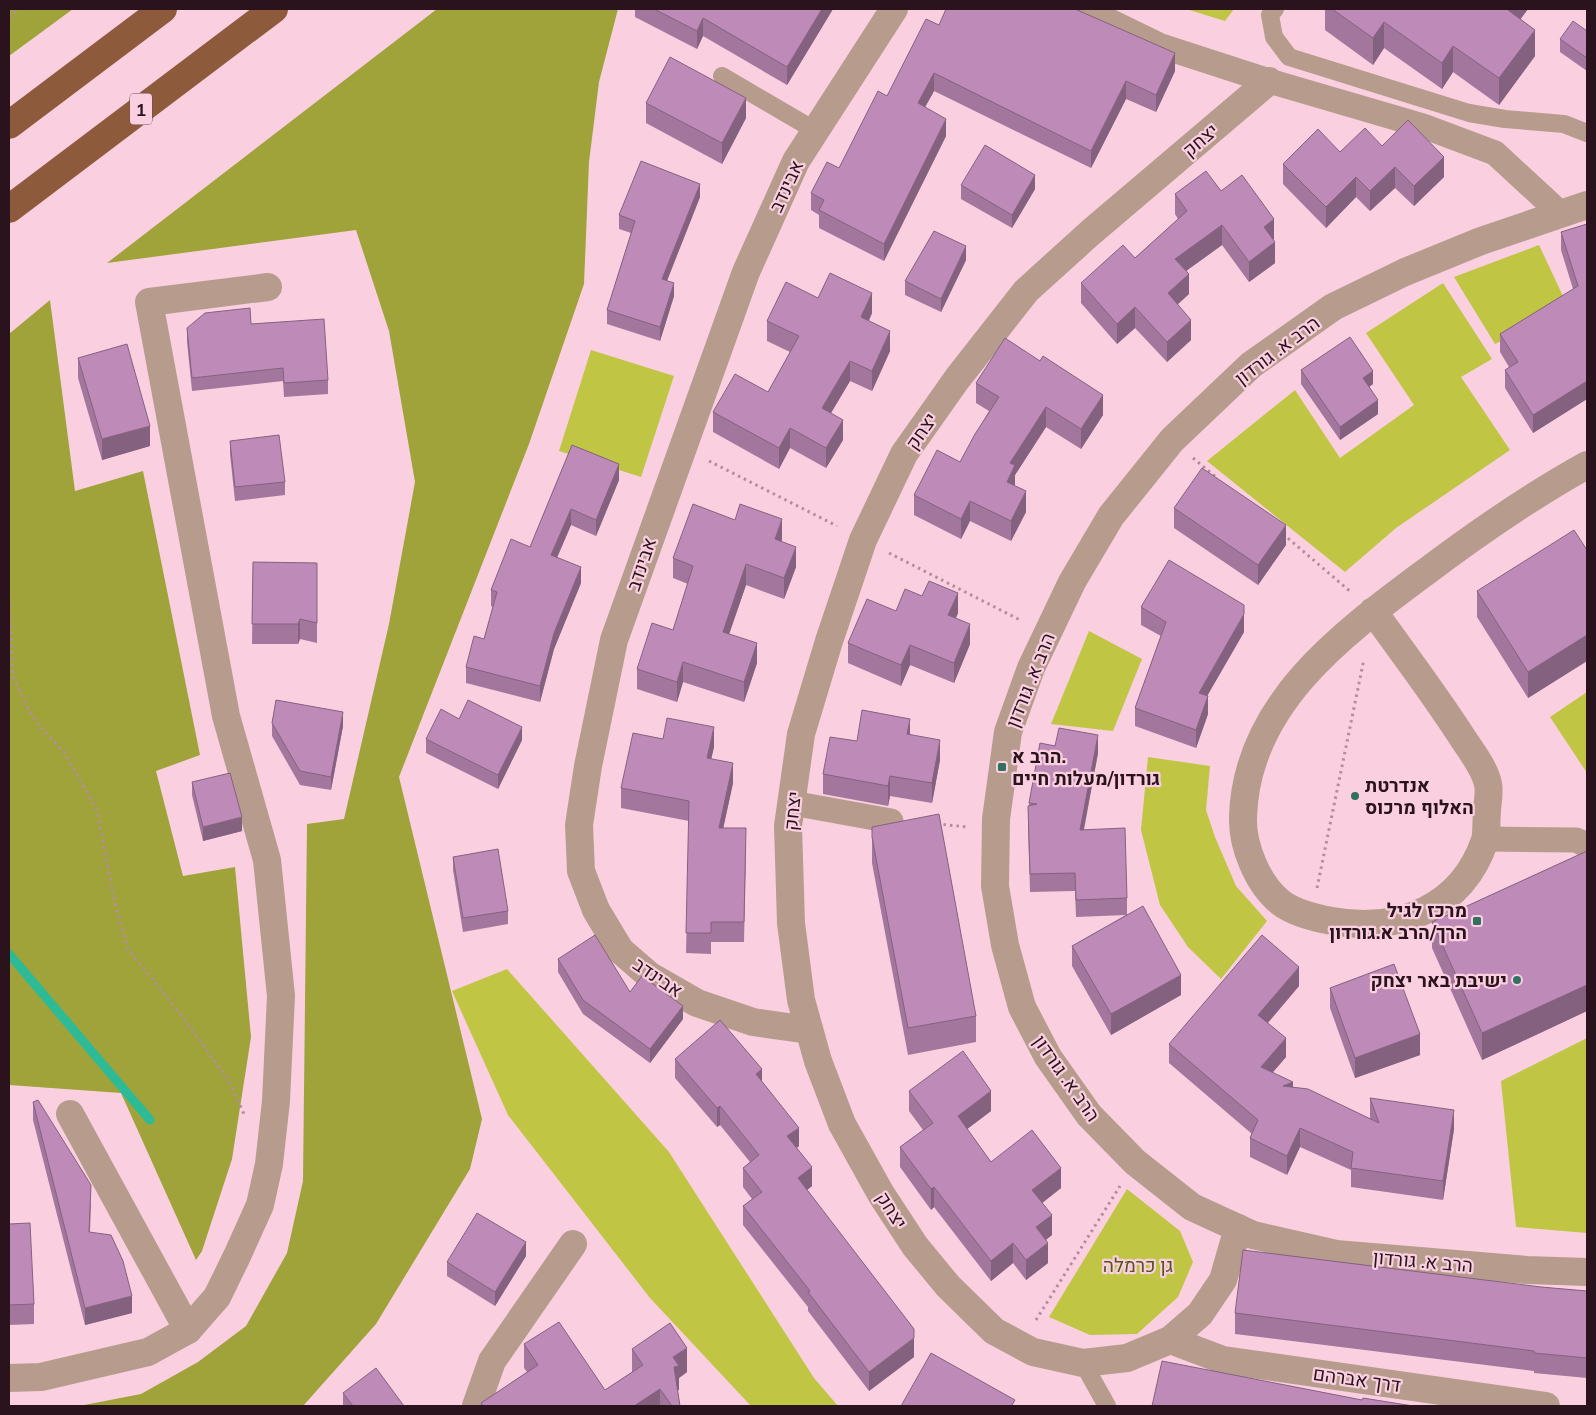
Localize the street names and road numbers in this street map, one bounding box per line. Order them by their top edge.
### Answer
road number: 1 [130,94,152,125]
street label: יצחק [1177,118,1223,162]
street label: אבינדב [764,156,808,216]
street label: הרב א. גורדון [1230,310,1324,390]
street label: יצחק [900,408,942,454]
street label: אבינדב [621,534,661,594]
street label: הרב א. גורדון [1000,629,1060,731]
street label: יצחק [778,790,806,832]
street label: אבינדב [629,952,687,1002]
street label: הרב א. גורדון [1028,1030,1106,1126]
street label: יצחק [871,1187,913,1233]
street label: הרב א. גורדון [1372,1245,1474,1277]
street label: דרך אברהם [1312,1361,1403,1397]

